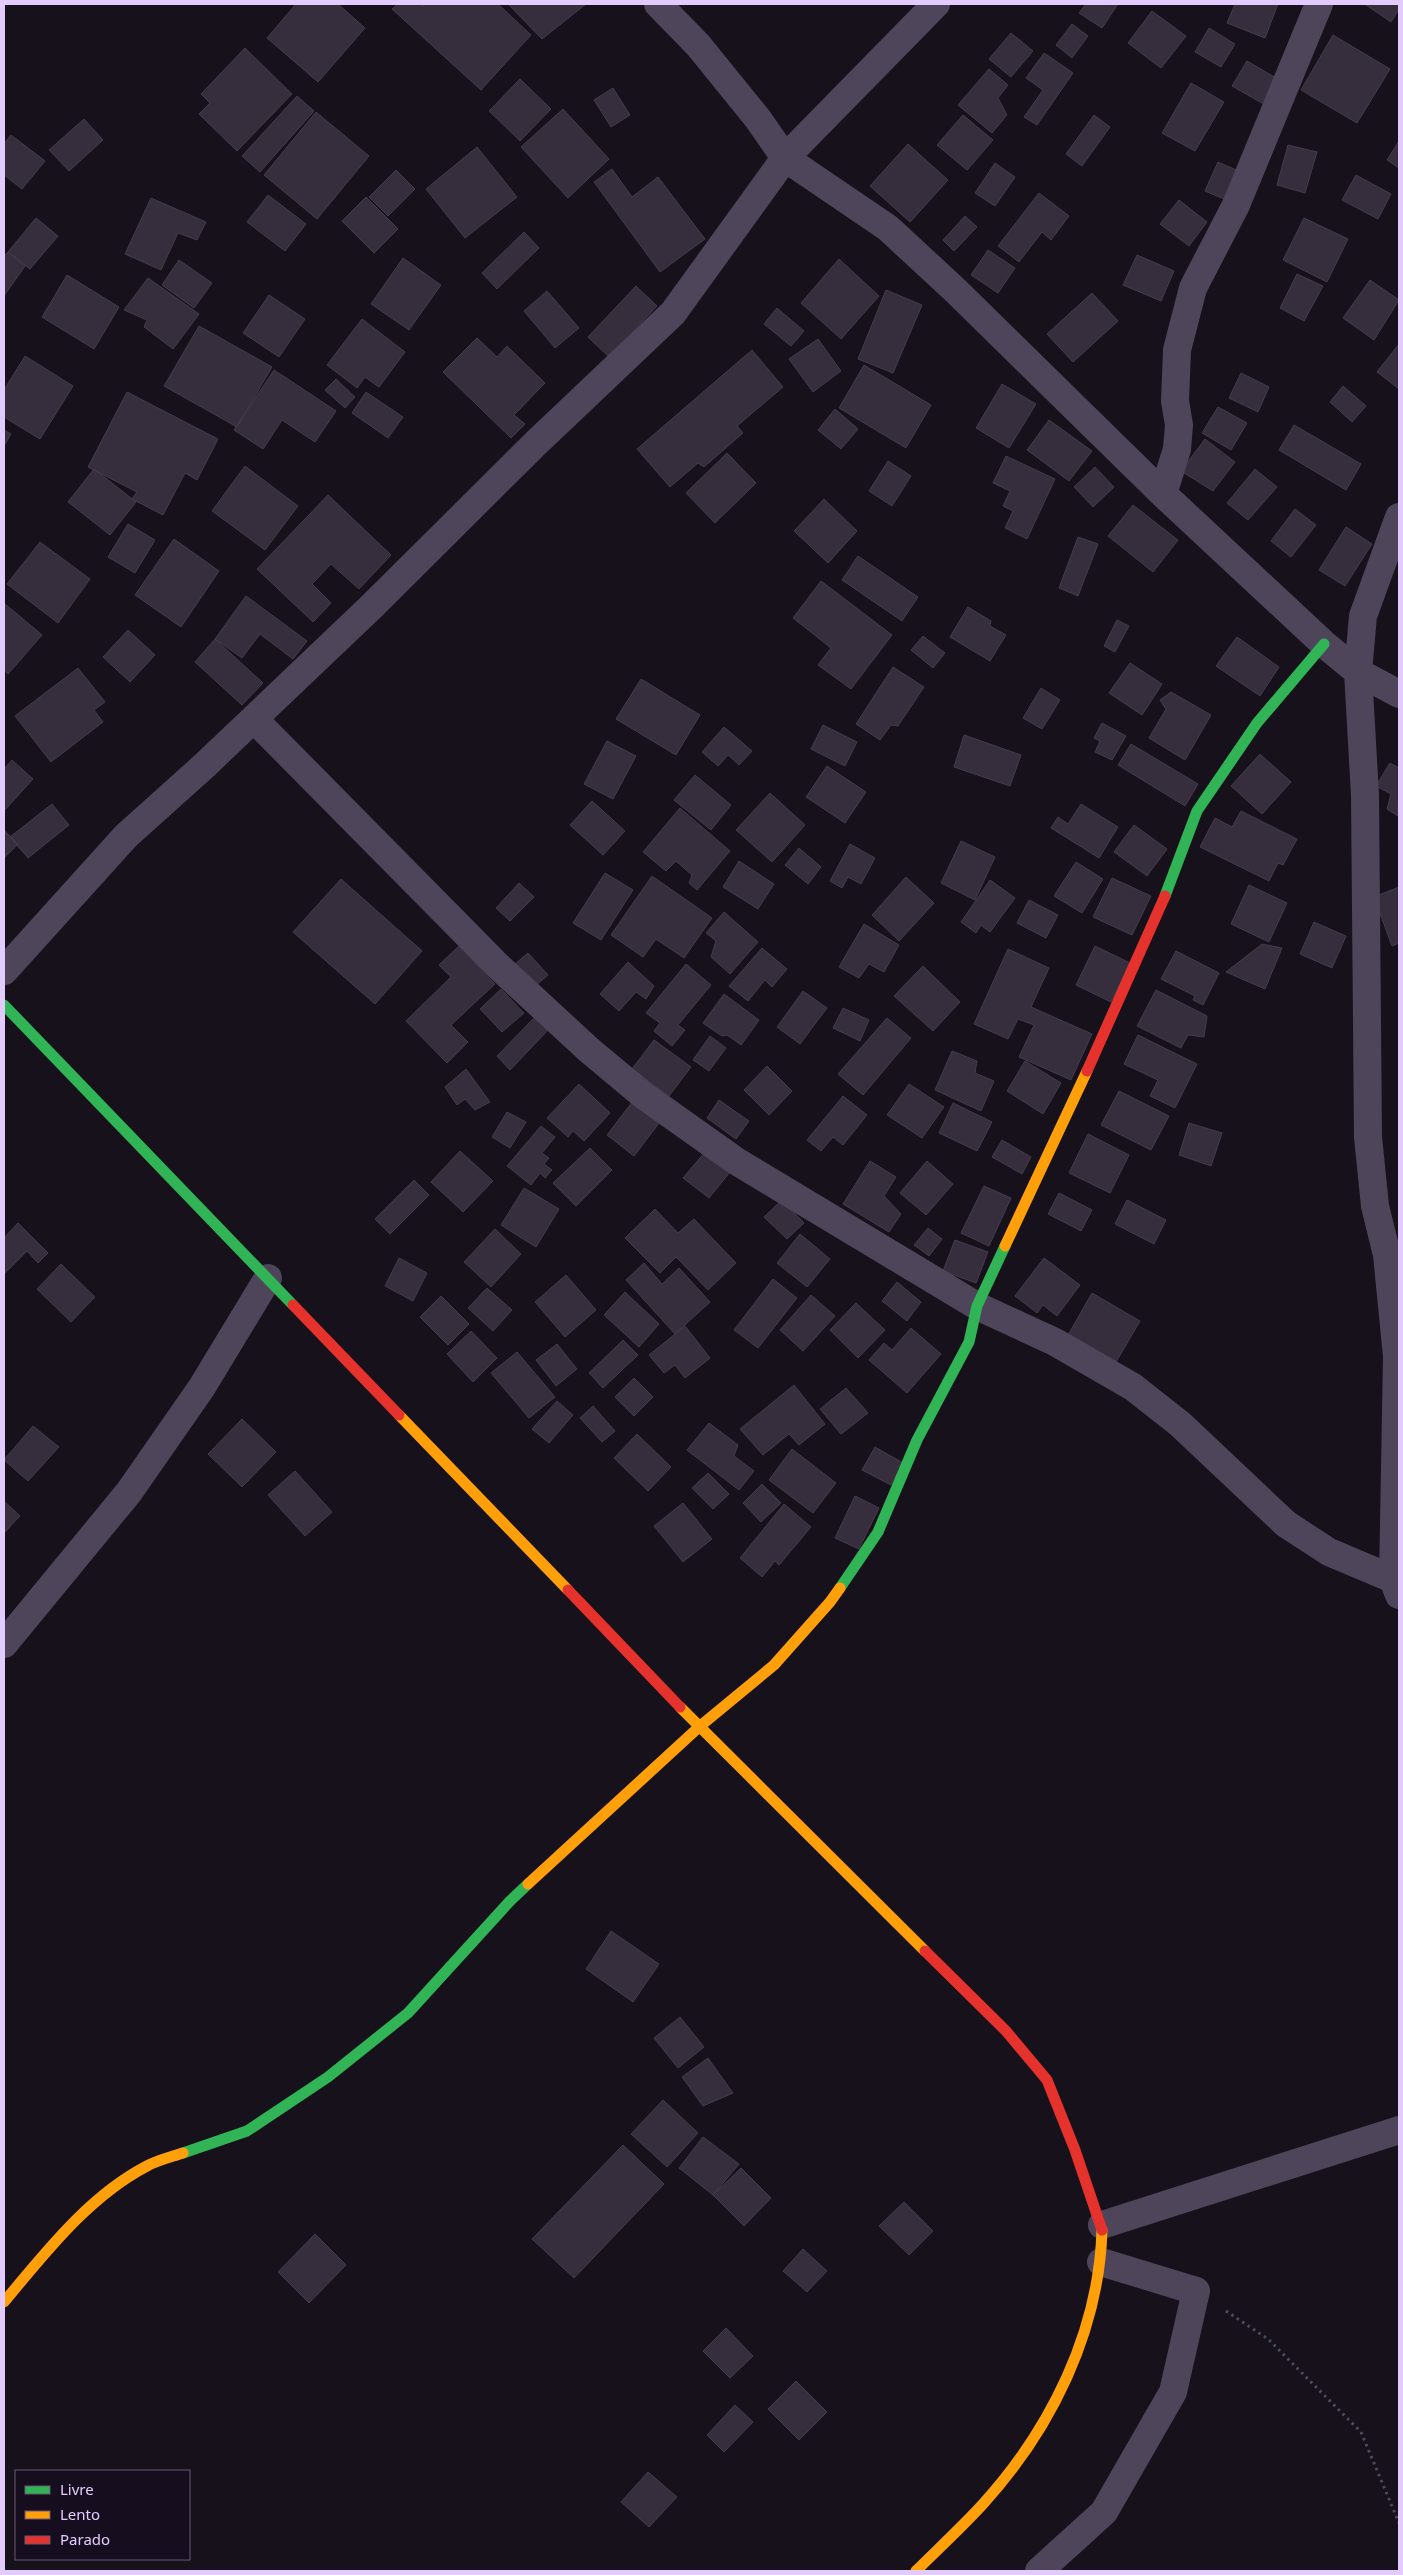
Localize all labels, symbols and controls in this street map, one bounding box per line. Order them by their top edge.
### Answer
legend [15,2470,190,2560]
text: Livre [60,2479,94,2499]
text: Lento [60,2504,100,2524]
text: Parado [60,2529,110,2549]

